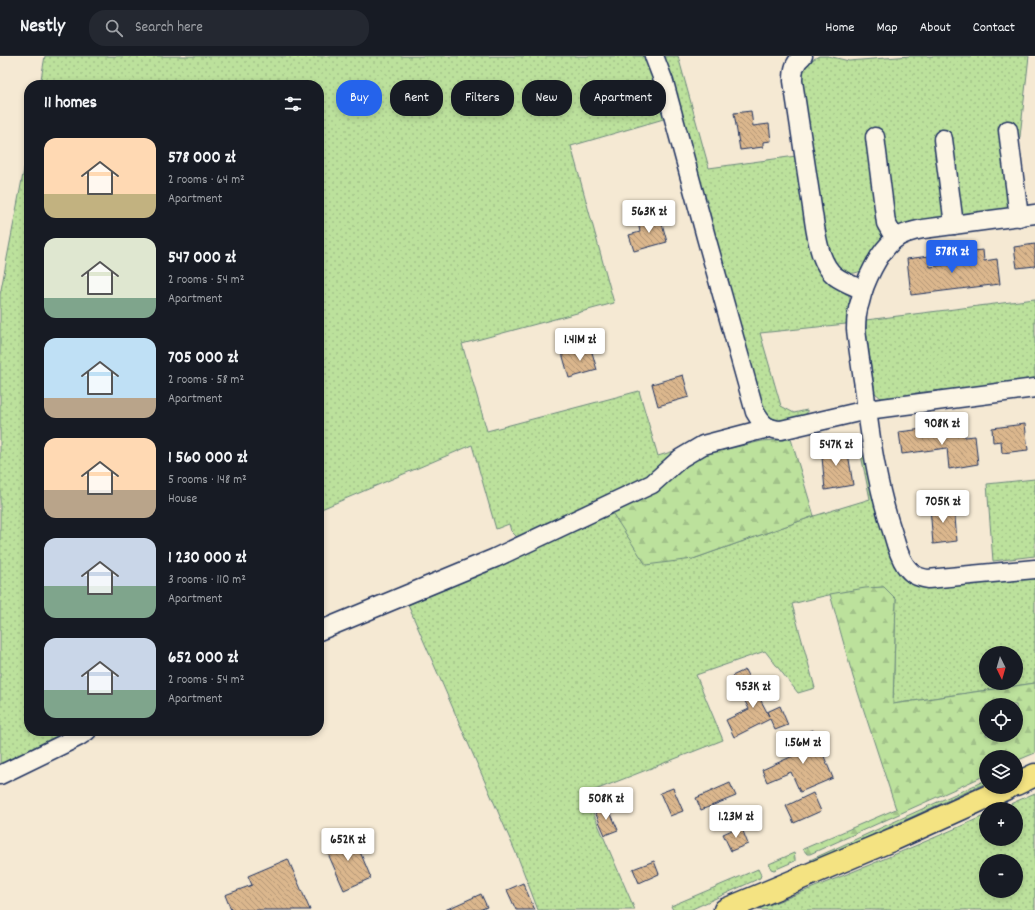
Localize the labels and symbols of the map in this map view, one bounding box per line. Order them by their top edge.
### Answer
pin: 563K zł [612,200,686,234]
pin: 578K zł [915,240,989,274]
pin: 1.41M zł [539,328,621,362]
pin: 908K zł [905,412,979,446]
pin: 547K zł [799,433,873,467]
pin: 705K zł [906,490,980,524]
north arrow [979,646,1023,690]
pin: 953K zł [716,675,790,709]
pin: 1.56M zł [762,731,844,765]
pin: 508K zł [569,787,643,821]
pin: 1.23M zł [695,805,777,839]
pin: 652K zł [311,828,385,862]

